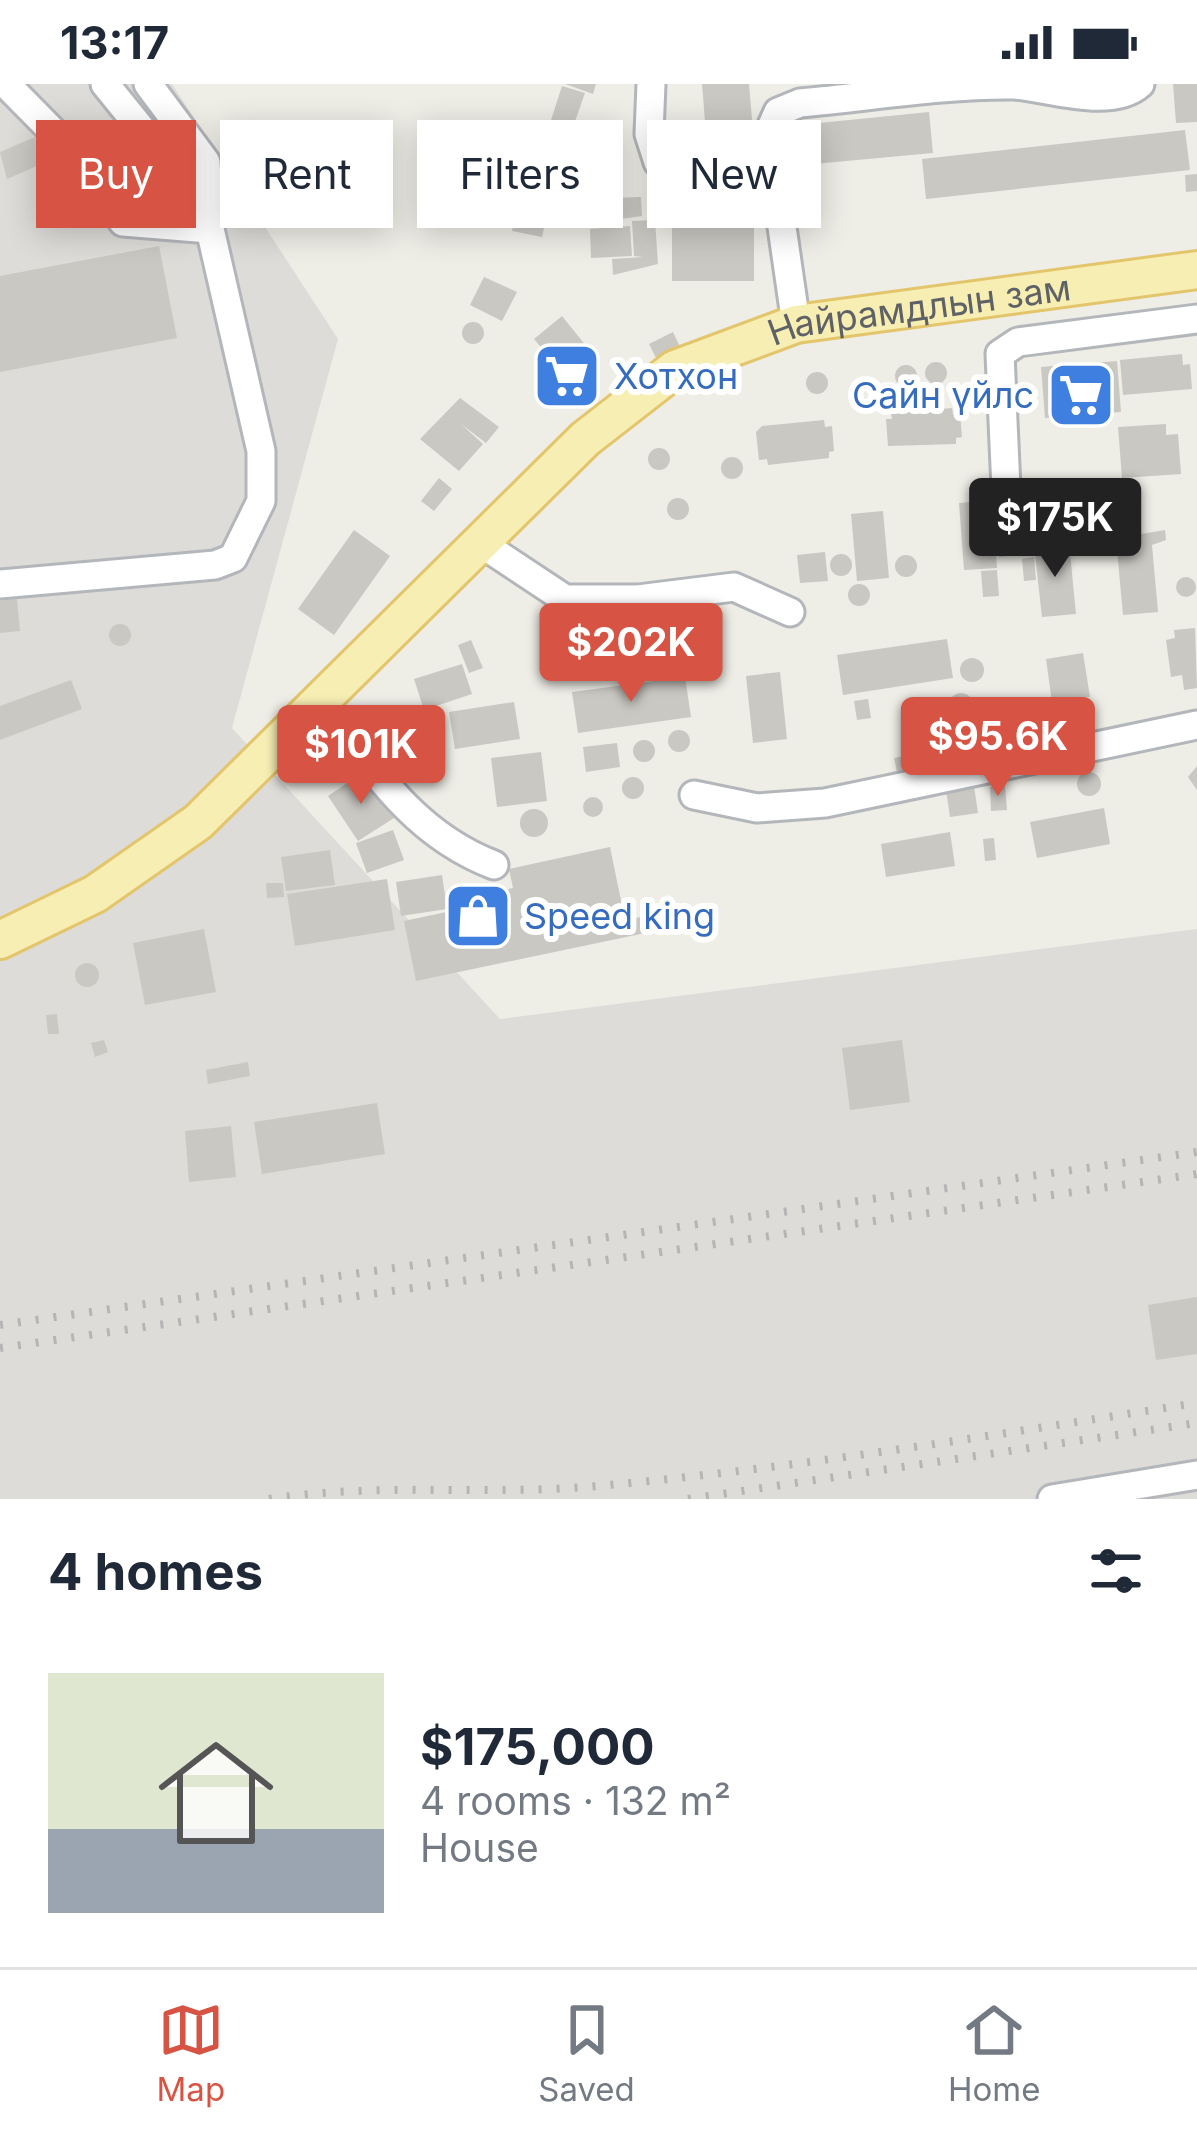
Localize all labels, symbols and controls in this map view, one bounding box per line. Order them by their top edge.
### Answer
text: 13:17 [60,15,169,70]
chip: Buy [36,120,196,228]
chip: Rent [220,120,393,228]
chip: Filters [417,120,623,228]
chip: New [647,120,821,228]
street label: Найрамдлын зам [761,265,1073,355]
supermarket icon: Хотхон [532,341,602,411]
place label: Хотхон [614,354,738,398]
supermarket icon: Сайн үйлс [1046,360,1116,430]
place label: Сайн үйлс [852,373,1034,417]
pin: $175K [971,478,1139,580]
text: $175K [996,493,1114,540]
pin: $202K [547,603,715,705]
text: $202K [566,618,696,665]
pin: $95.6K [900,697,1096,799]
pin: $101K [277,705,445,807]
text: $95.6K [928,712,1068,759]
text: $101K [304,720,418,767]
shop icon: Speed king [443,881,513,951]
place label: Speed king [524,894,715,938]
icon: filters [1083,1538,1149,1604]
text: 4 homes [48,1541,263,1602]
text: $175,000 [420,1716,655,1777]
icon: home [144,1721,288,1865]
text: 4 rooms · 132 m² [420,1777,731,1824]
text: House [420,1824,539,1871]
tab: Map [157,1997,225,2109]
tab: Saved [538,1997,635,2109]
tab: Home [948,1997,1040,2109]

